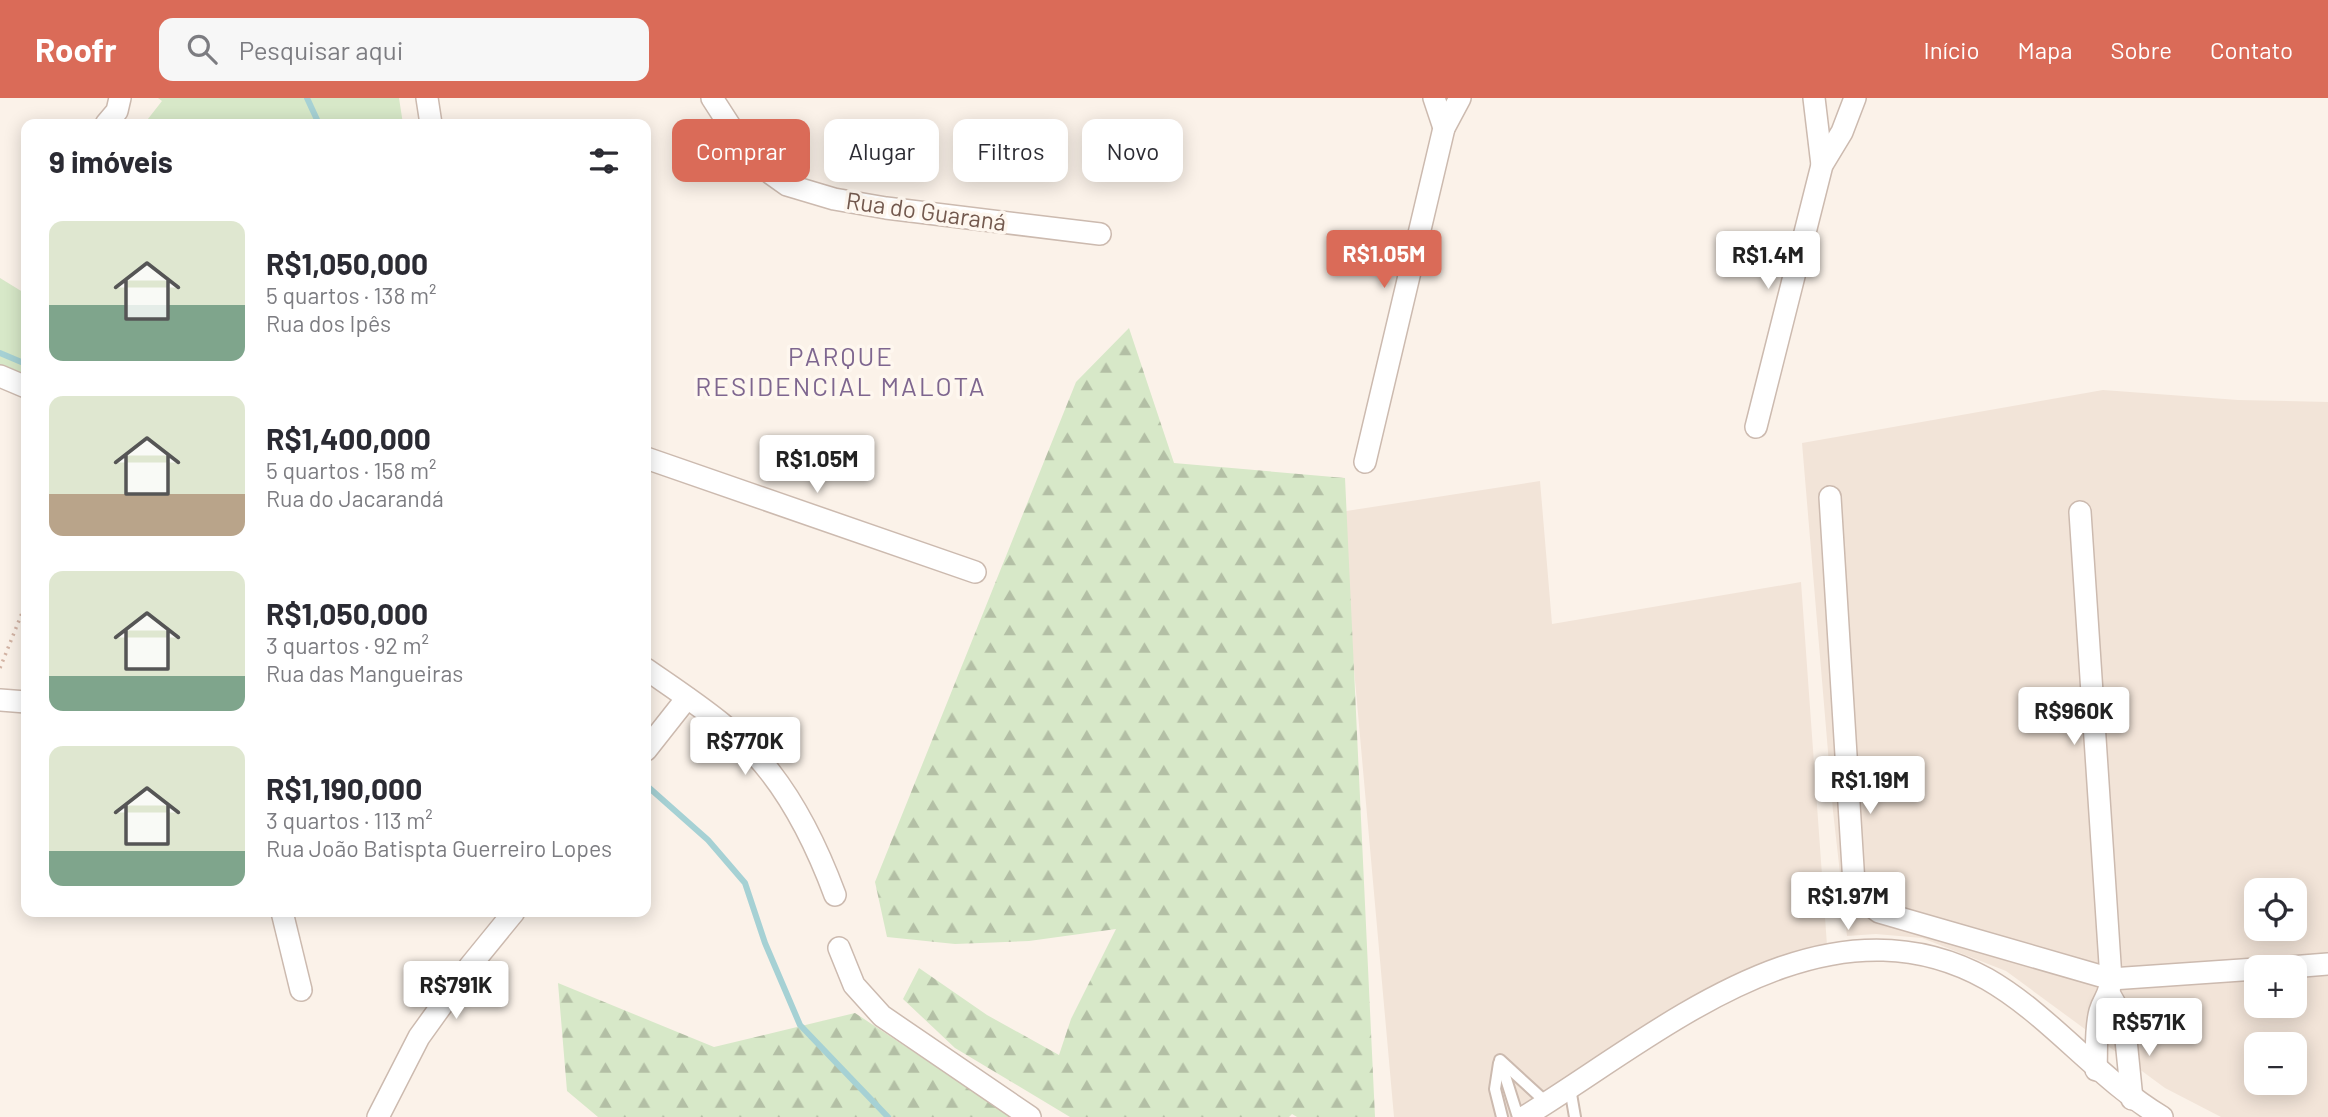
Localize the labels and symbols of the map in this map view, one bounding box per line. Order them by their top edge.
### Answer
street label: Rua do Guaraná [844,185,1008,236]
pin: R$1.05M [1319,230,1449,290]
pin: R$1.4M [1711,232,1825,291]
district label: PARQUE RESIDENCIAL MALOTA [695,340,987,401]
pin: R$1.05M [752,436,882,495]
pin: R$960K [2017,688,2131,747]
pin: R$770K [688,718,802,777]
pin: R$1.19M [1805,756,1935,816]
pin: R$1.97M [1783,872,1913,932]
pin: R$791K [399,962,513,1021]
pin: R$571K [2092,998,2206,1058]

